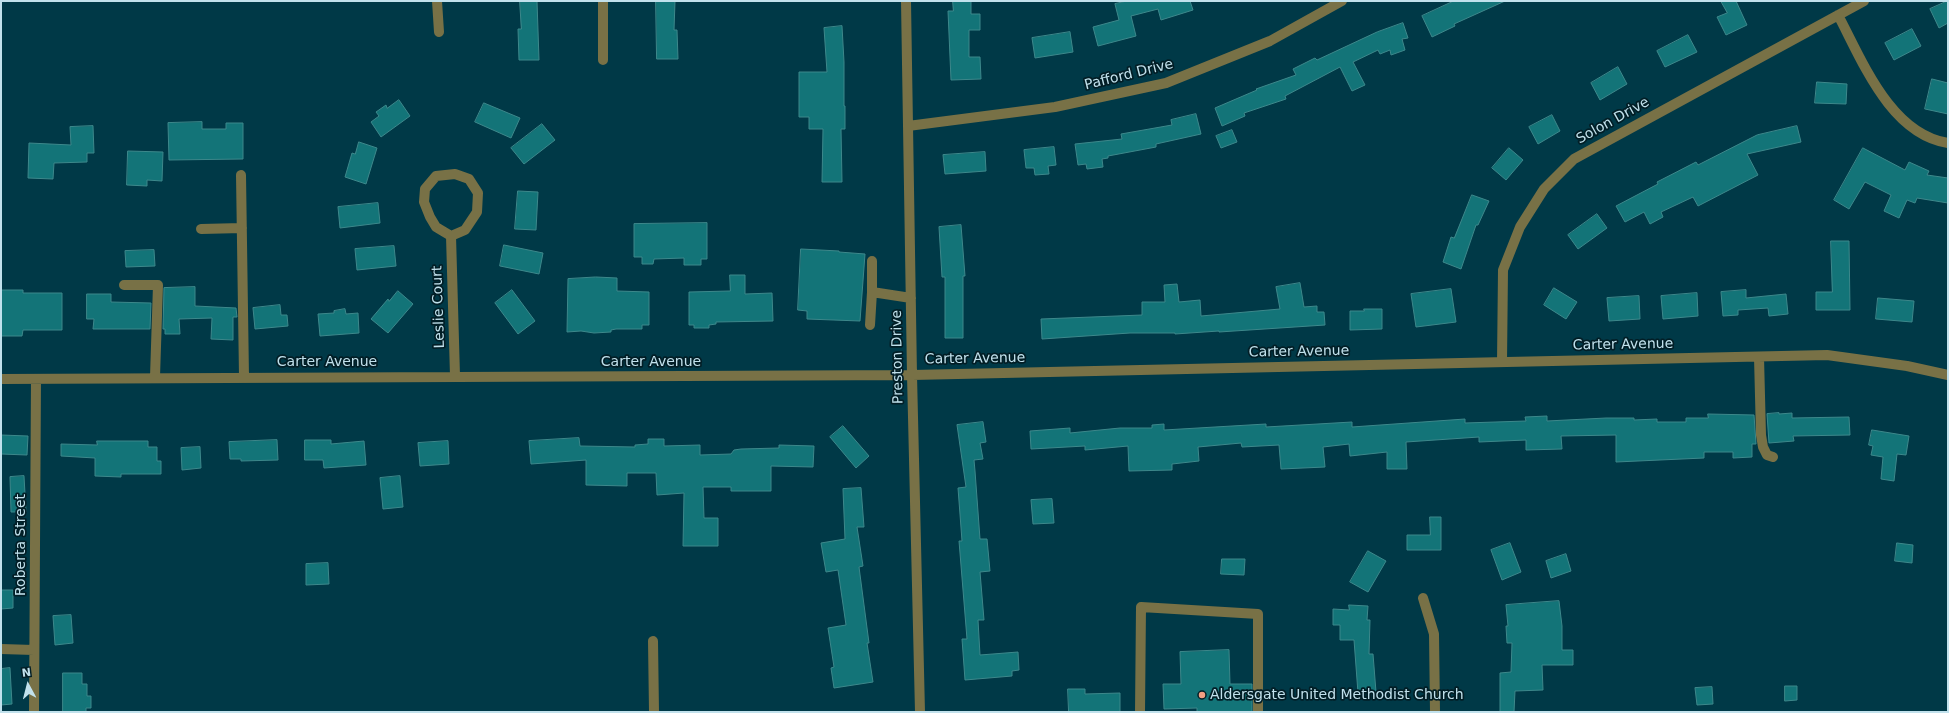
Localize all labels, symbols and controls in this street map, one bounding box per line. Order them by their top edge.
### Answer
street label: Pafford Drive [1083,56,1175,94]
street label: Solon Drive [1574,94,1652,148]
street label: Leslie Court [429,265,449,349]
street label: Preston Drive [889,310,907,404]
street label: Carter Avenue [1573,336,1673,354]
street label: Carter Avenue [1249,343,1349,361]
street label: Carter Avenue [925,350,1025,368]
street label: Carter Avenue [277,354,377,370]
street label: Carter Avenue [601,354,701,370]
street label: Roberta Street [13,494,29,596]
north arrow [8,665,48,705]
text: N [21,666,32,680]
place label: Aldersgate United Methodist Church [1210,687,1464,703]
marker: Aldersgate United Methodist Church [1197,690,1207,700]

